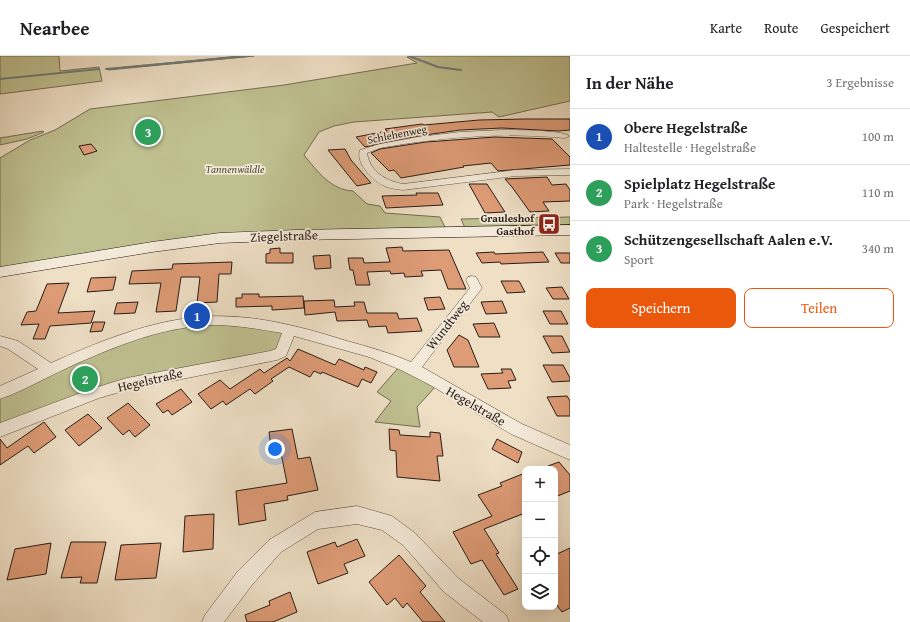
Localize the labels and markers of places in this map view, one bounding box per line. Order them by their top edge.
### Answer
pin: 3 [135,117,161,147]
place label: Grauleshof Gasthof [481,210,535,239]
bus stop icon: Grauleshof Gasthof [536,211,562,237]
pin: 1 [184,301,210,331]
pin: 2 [72,364,98,394]

